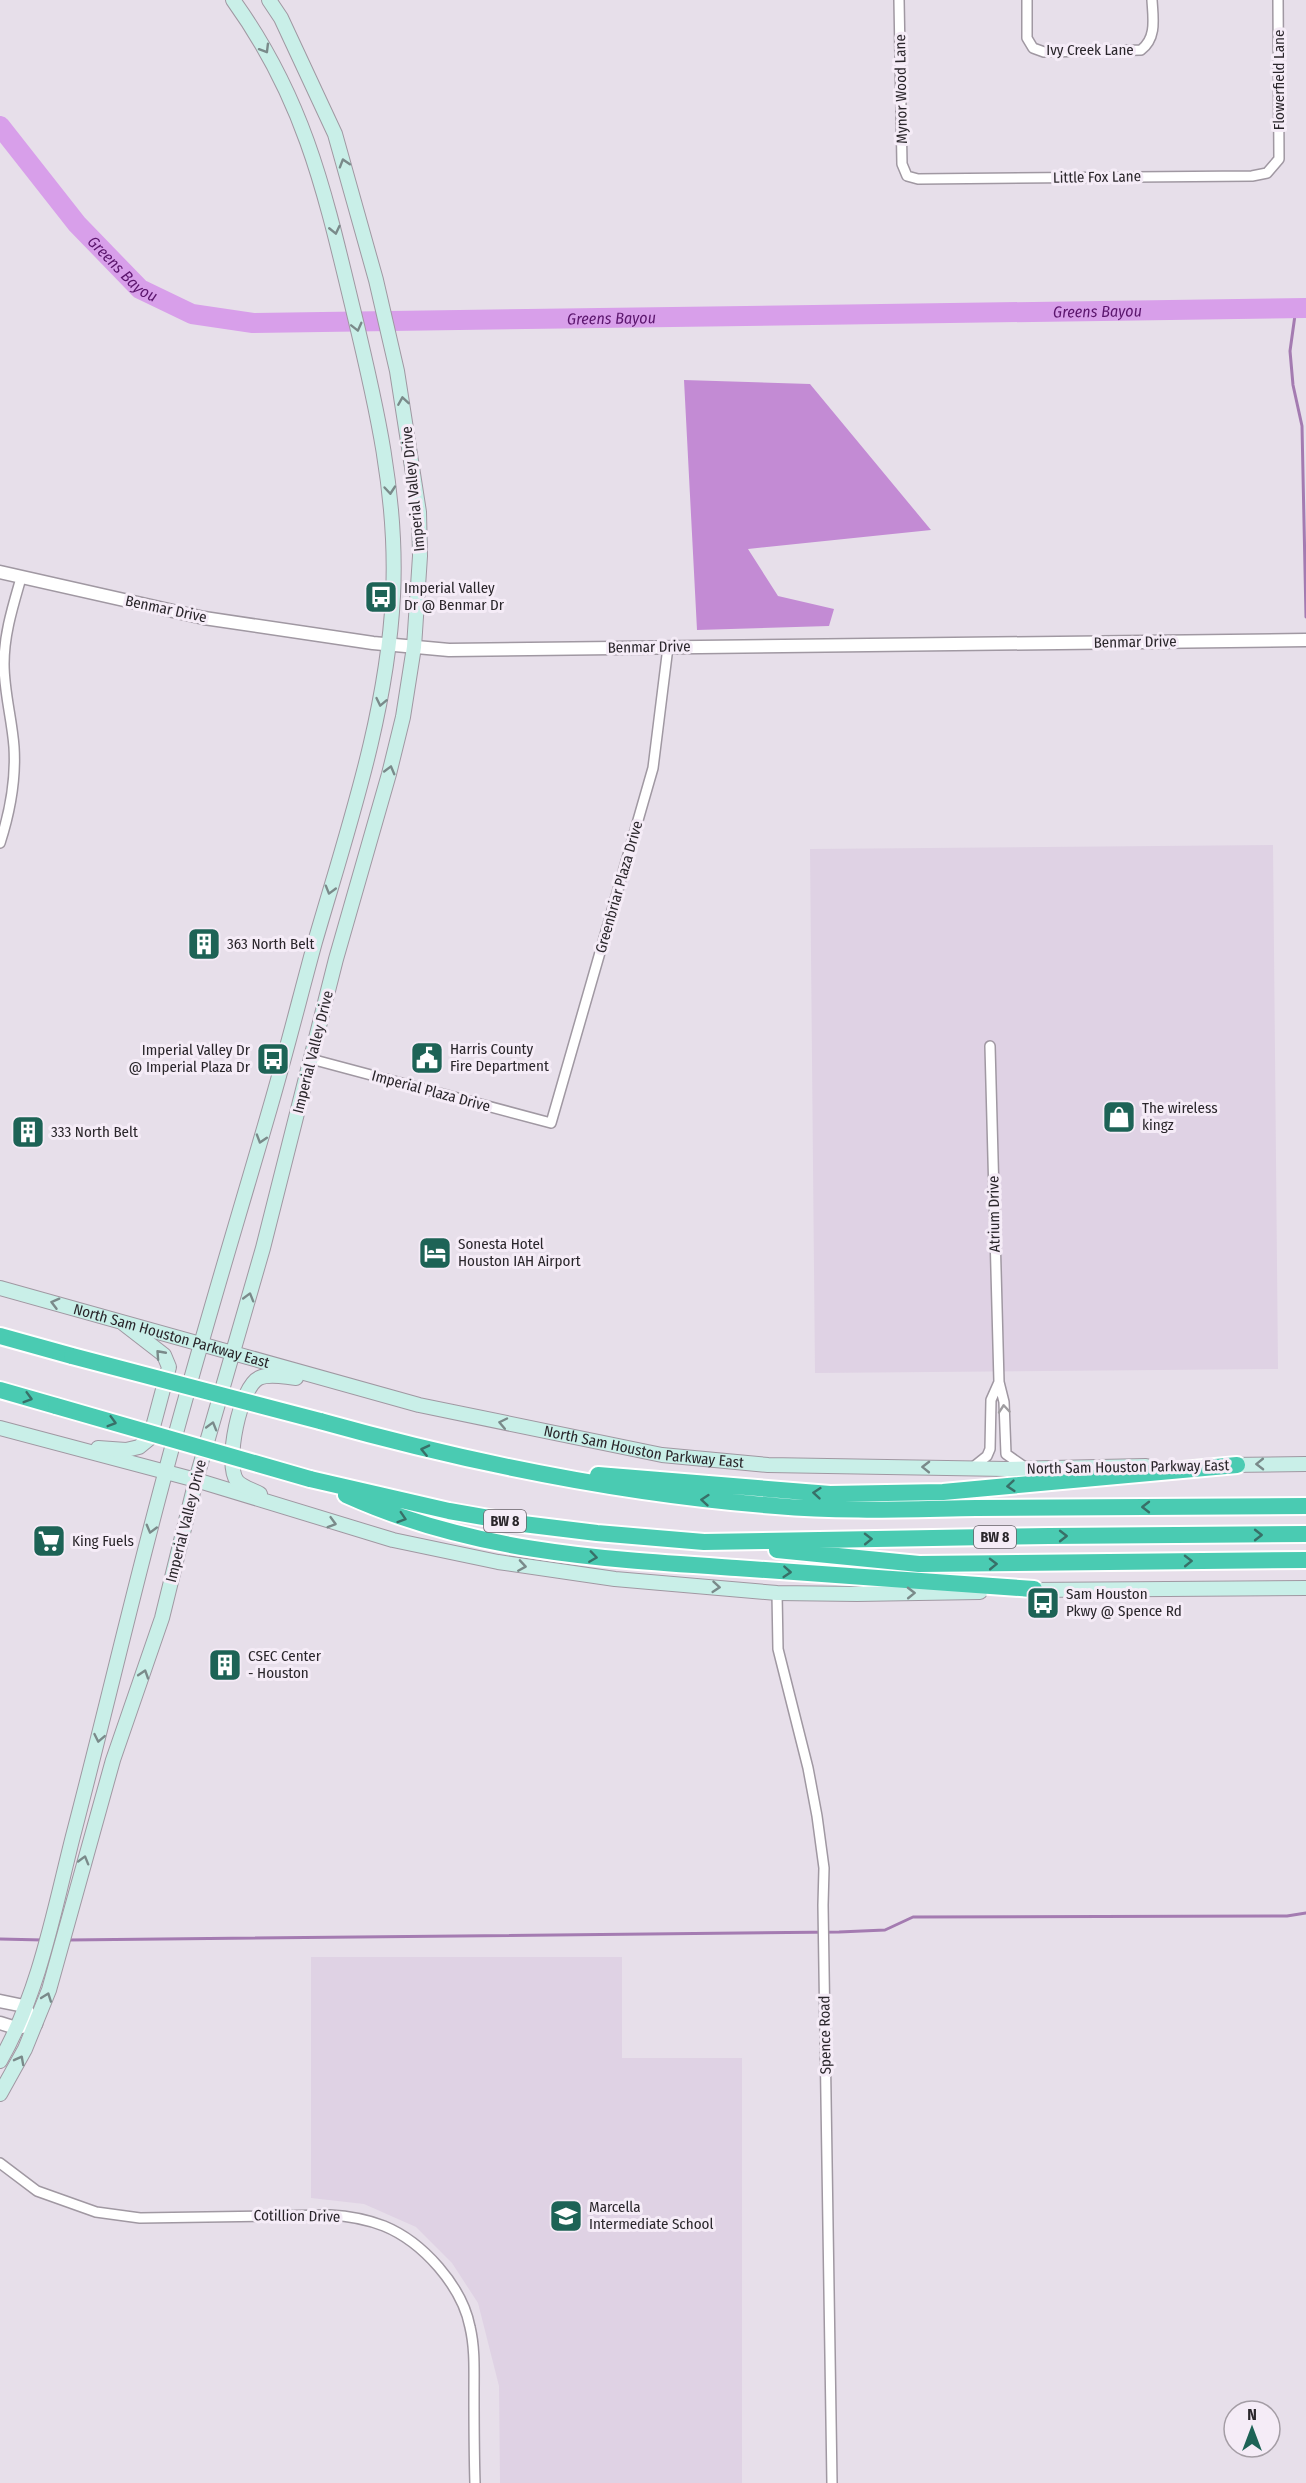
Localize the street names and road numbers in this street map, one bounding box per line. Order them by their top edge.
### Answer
street label: Flowerfield Lane [1270,30,1288,130]
street label: Mynor Wood Lane [891,34,911,144]
street label: Ivy Creek Lane [1046,41,1134,59]
street label: Little Fox Lane [1053,167,1141,187]
street label: Imperial Valley Drive [397,425,429,553]
street label: Benmar Drive [124,592,208,626]
street label: Benmar Drive [1093,632,1177,652]
street label: Benmar Drive [607,637,691,657]
street label: Greenbriar Plaza Drive [592,819,646,955]
street label: Imperial Valley Drive [289,989,337,1115]
street label: Imperial Plaza Drive [370,1067,492,1115]
street label: Atrium Drive [984,1176,1004,1252]
street label: North Sam Houston Parkway East [71,1300,272,1372]
street label: North Sam Houston Parkway East [542,1422,745,1472]
street label: North Sam Houston Parkway East [1027,1456,1230,1478]
street label: Imperial Valley Drive [162,1458,210,1584]
road number: BW 8 [484,1510,526,1532]
road number: BW 8 [974,1526,1016,1548]
street label: Spence Road [815,1995,835,2075]
street label: Cotillion Drive [254,2206,340,2226]

